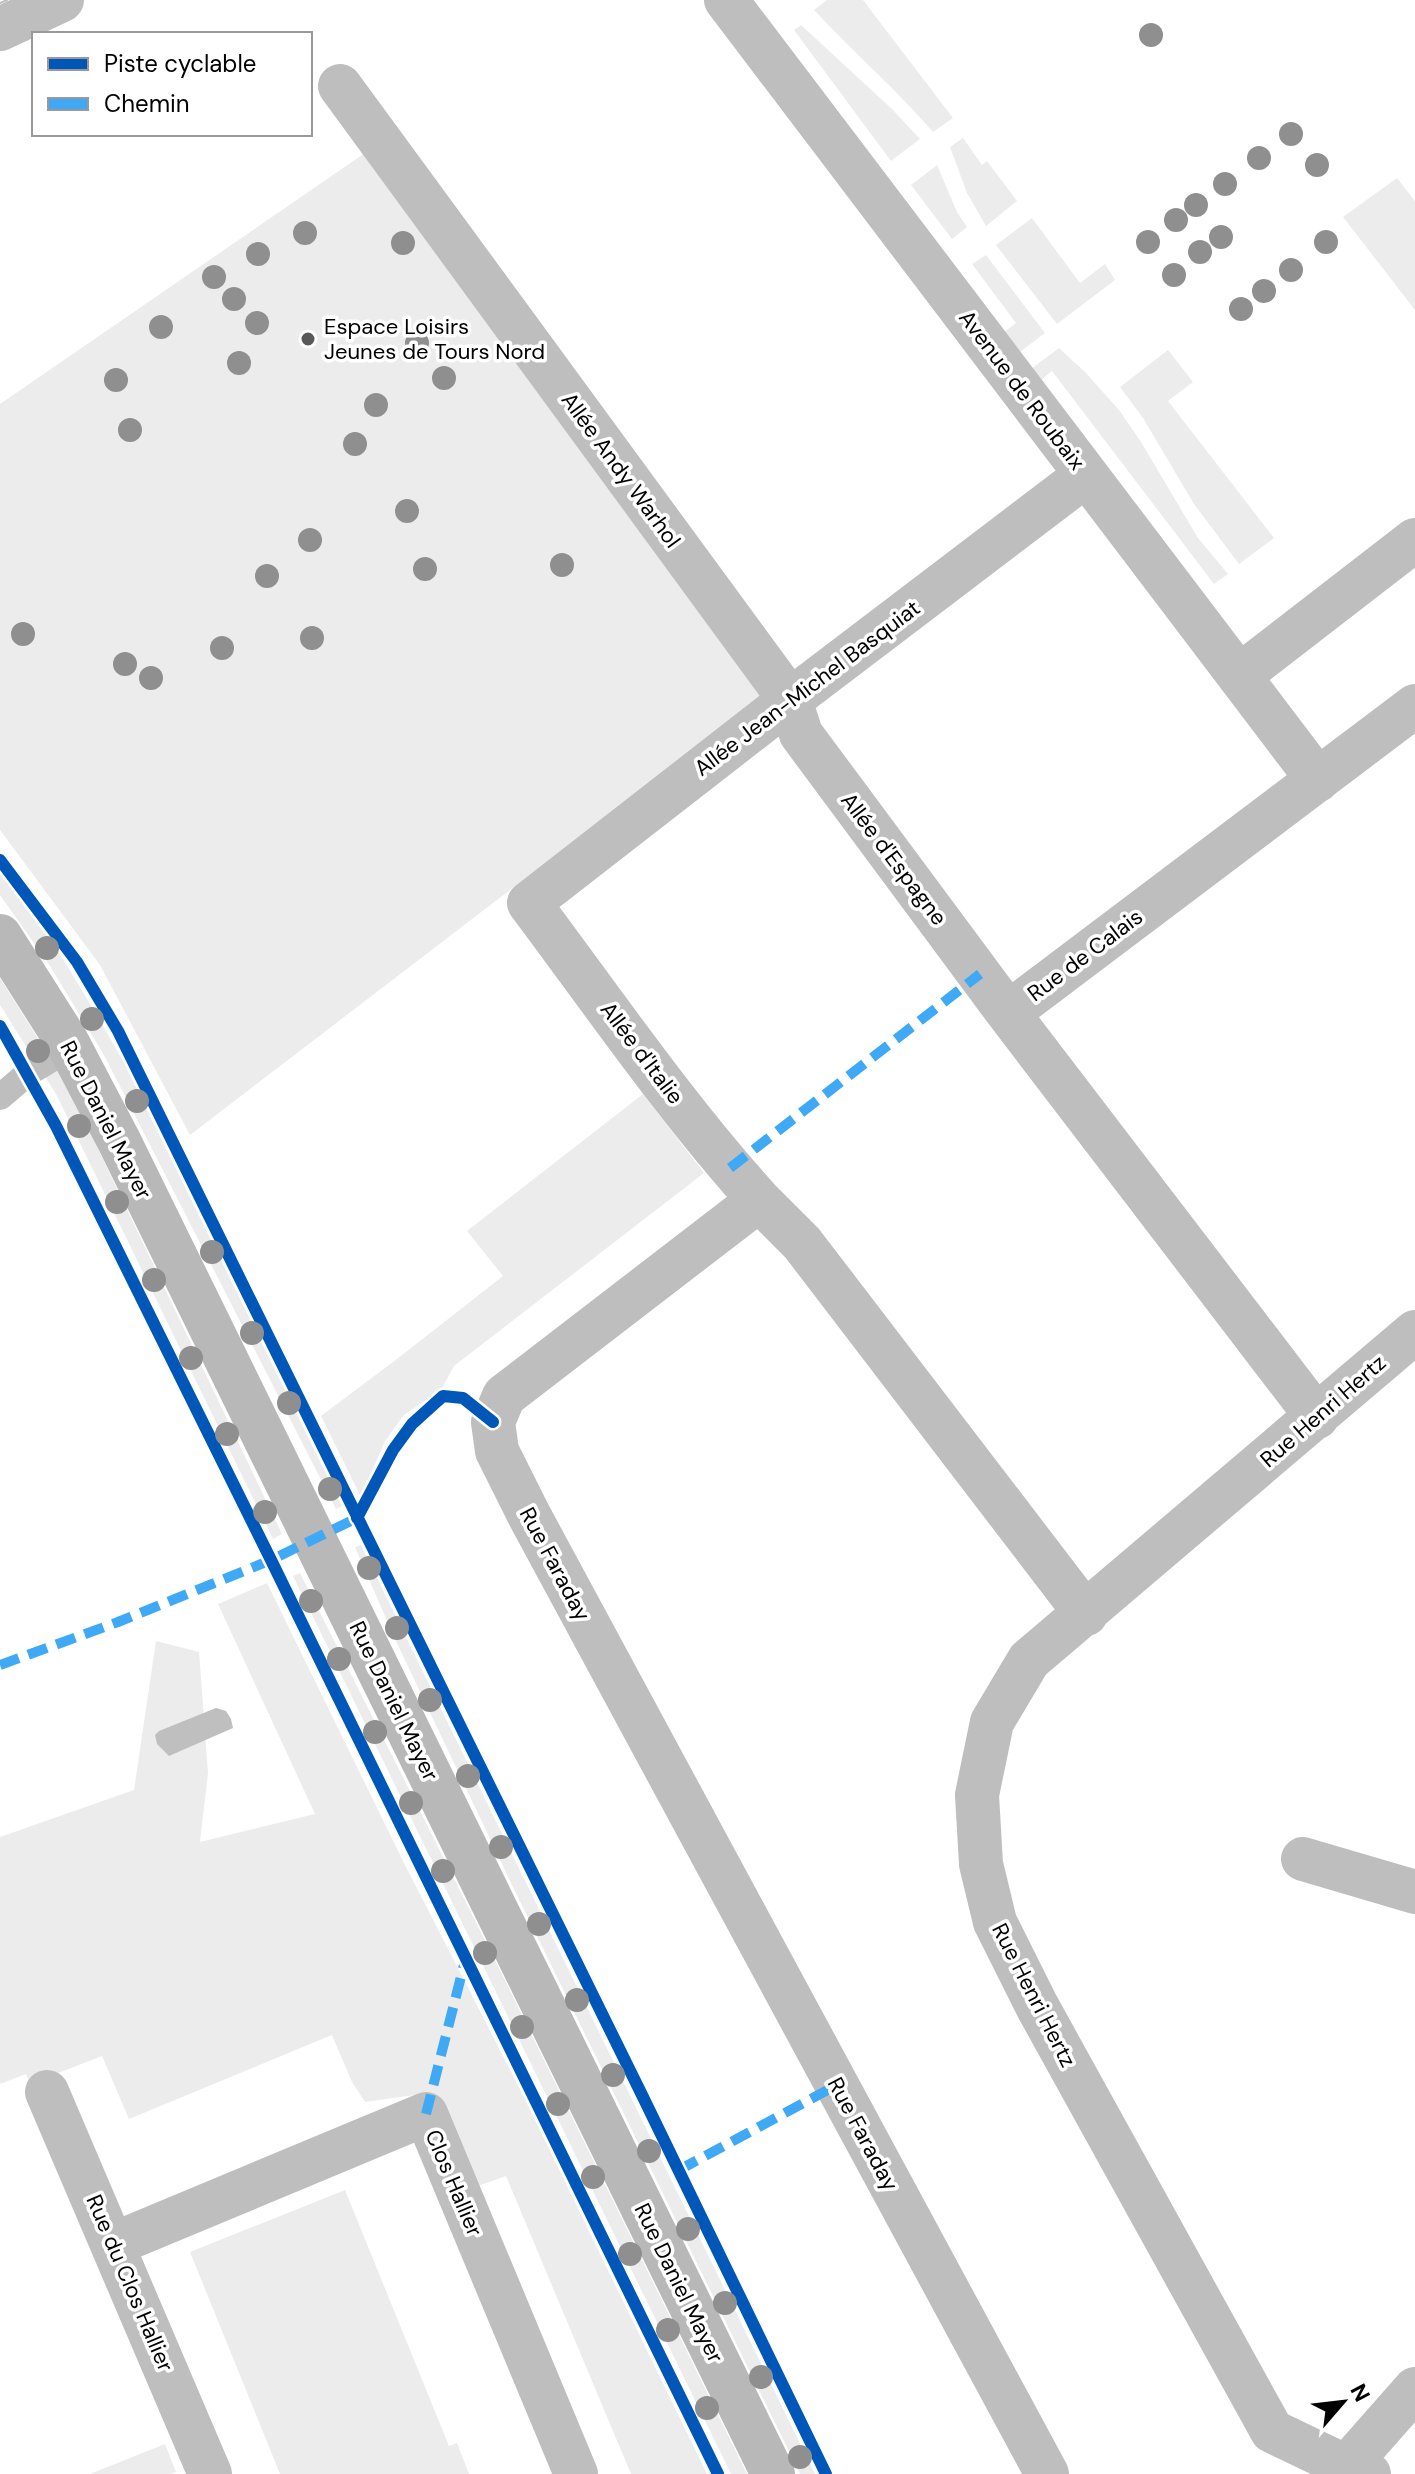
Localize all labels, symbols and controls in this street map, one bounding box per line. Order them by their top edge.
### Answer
legend [32,32,312,136]
text: Piste cyclable [104,48,256,79]
text: Chemin [104,88,190,119]
street label: Avenue de Roubaix [952,304,1092,476]
place label: Espace Loisirs Jeunes de Tours Nord [324,312,545,366]
marker: Espace Loisirs Jeunes de Tours Nord [299,330,317,348]
street label: Allée Andy Warhol [555,387,687,553]
street label: Allée Jean-Michel Basquiat [688,593,926,783]
street label: Allée d'Espagne [835,787,953,931]
street label: Rue de Calais [1022,902,1148,1008]
street label: Allée d'Italie [594,996,690,1110]
street label: Rue Daniel Mayer [54,1036,158,1204]
street label: Rue Henri Hertz [1254,1348,1392,1474]
street label: Rue Faraday [513,1502,597,1626]
street label: Rue Daniel Mayer [343,1616,445,1786]
street label: Rue Henri Hertz [985,1918,1083,2072]
street label: Rue Faraday [821,2072,905,2196]
street label: Clos Hallier [419,2125,489,2241]
street label: Rue du Clos Hallier [80,2190,180,2376]
street label: Rue Daniel Mayer [628,2198,730,2368]
north arrow [1303,2362,1383,2442]
text: N [1344,2379,1377,2407]

